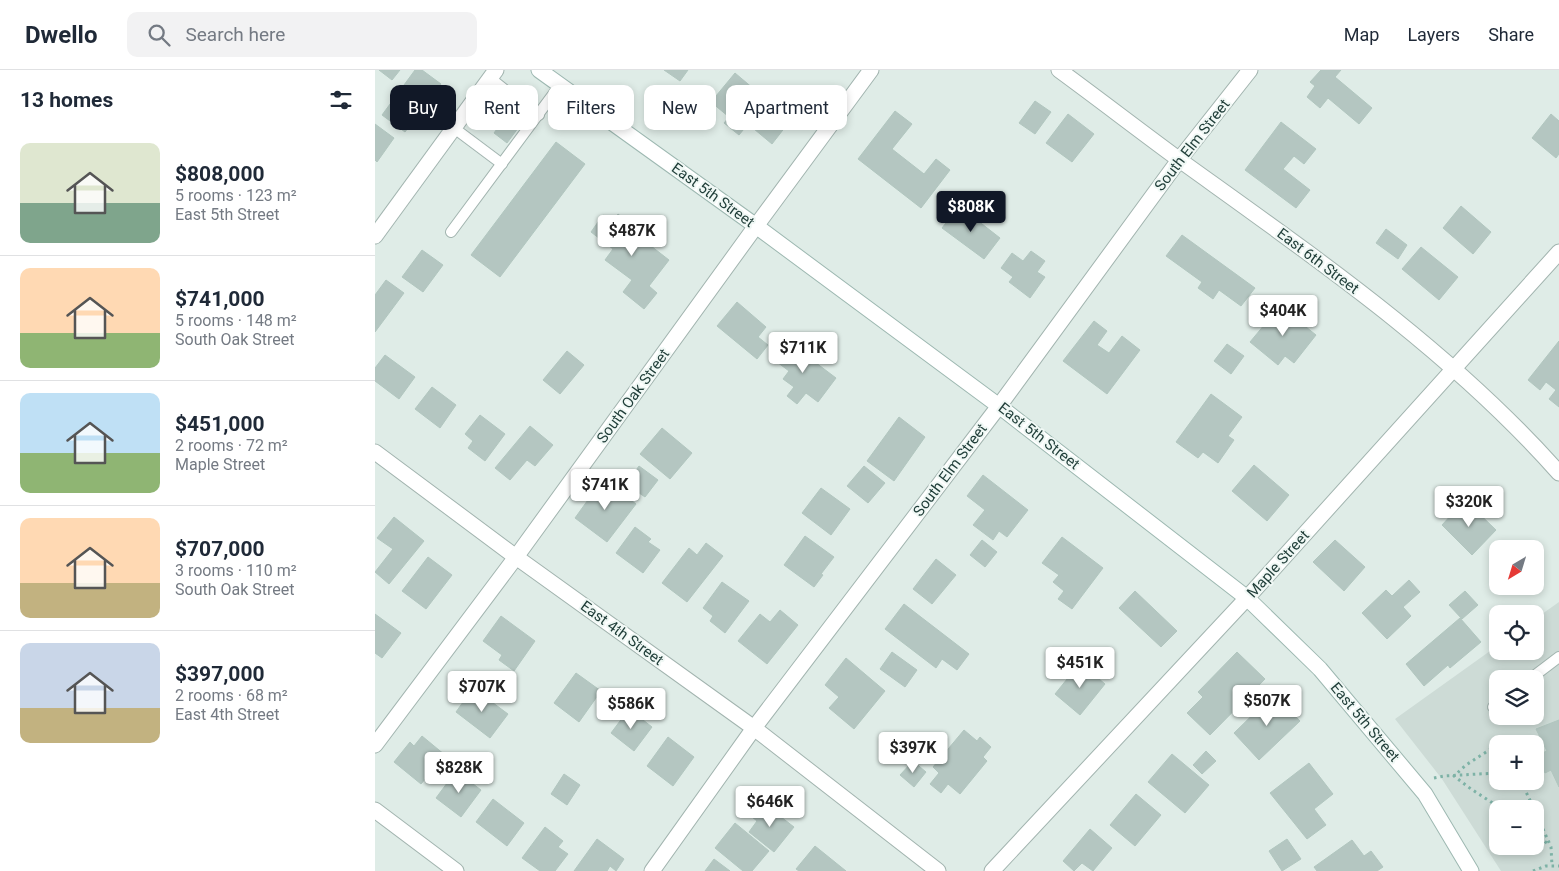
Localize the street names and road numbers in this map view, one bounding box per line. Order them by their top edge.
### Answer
street label: South Elm Street [1151,96,1233,194]
street label: East 5th Street [668,159,758,231]
street label: East 6th Street [1273,224,1363,298]
street label: South Oak Street [593,345,673,447]
street label: East 5th Street [995,399,1083,473]
street label: South Elm Street [909,420,991,520]
street label: Maple Street [1243,526,1313,601]
street label: East 4th Street [577,597,667,669]
street label: East 5th Street [1327,679,1403,765]

